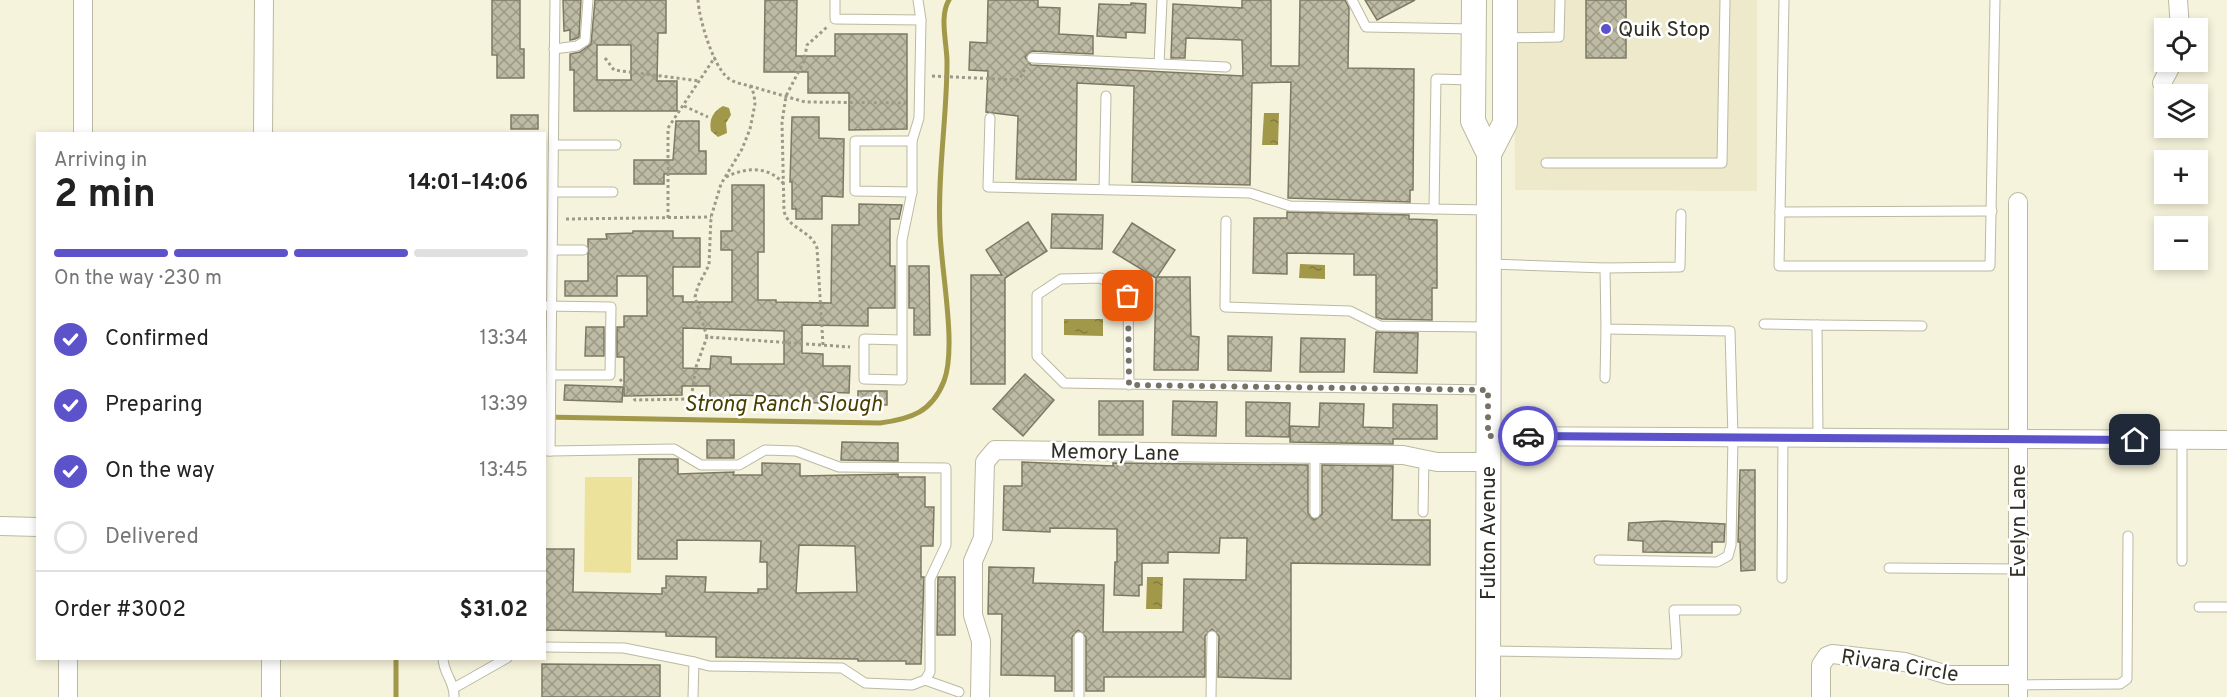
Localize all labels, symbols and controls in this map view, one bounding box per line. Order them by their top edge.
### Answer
place label: Quik Stop [1618,17,1710,44]
map controls [2154,18,2208,270]
button: locate [2154,18,2208,72]
marker: Quik Stop [1599,22,1613,36]
button: layers [2154,84,2208,138]
text: Arriving in [54,148,147,174]
button: + [2154,150,2208,204]
text: 14:01–14:06 [408,170,528,197]
text: 2 min [54,172,156,221]
button: − [2154,216,2208,270]
text: On the way · 230 m [54,266,222,292]
pin [1102,270,1153,321]
icon: bag [1111,279,1144,312]
icon: check [54,323,87,356]
text: Confirmed [105,326,209,353]
text: 13:34 [480,326,528,352]
icon: check [54,389,87,422]
text: Preparing [105,392,203,419]
text: 13:39 [480,392,528,418]
water label: Strong Ranch Slough [684,392,882,419]
courier [1498,406,1558,466]
pin [2109,414,2160,465]
icon: car [1512,420,1545,453]
icon: home [2118,423,2151,456]
street label: Memory Lane [1050,439,1180,468]
icon: check [54,455,87,488]
text: On the way [105,458,215,485]
text: 13:45 [479,458,528,484]
street label: Evelyn Lane [2006,464,2033,578]
street label: Fulton Avenue [1476,466,1503,600]
text: Delivered [105,524,199,551]
text: Order #3002 [54,597,186,624]
text: $31.02 [459,597,528,624]
street label: Rivara Circle [1839,644,1960,689]

